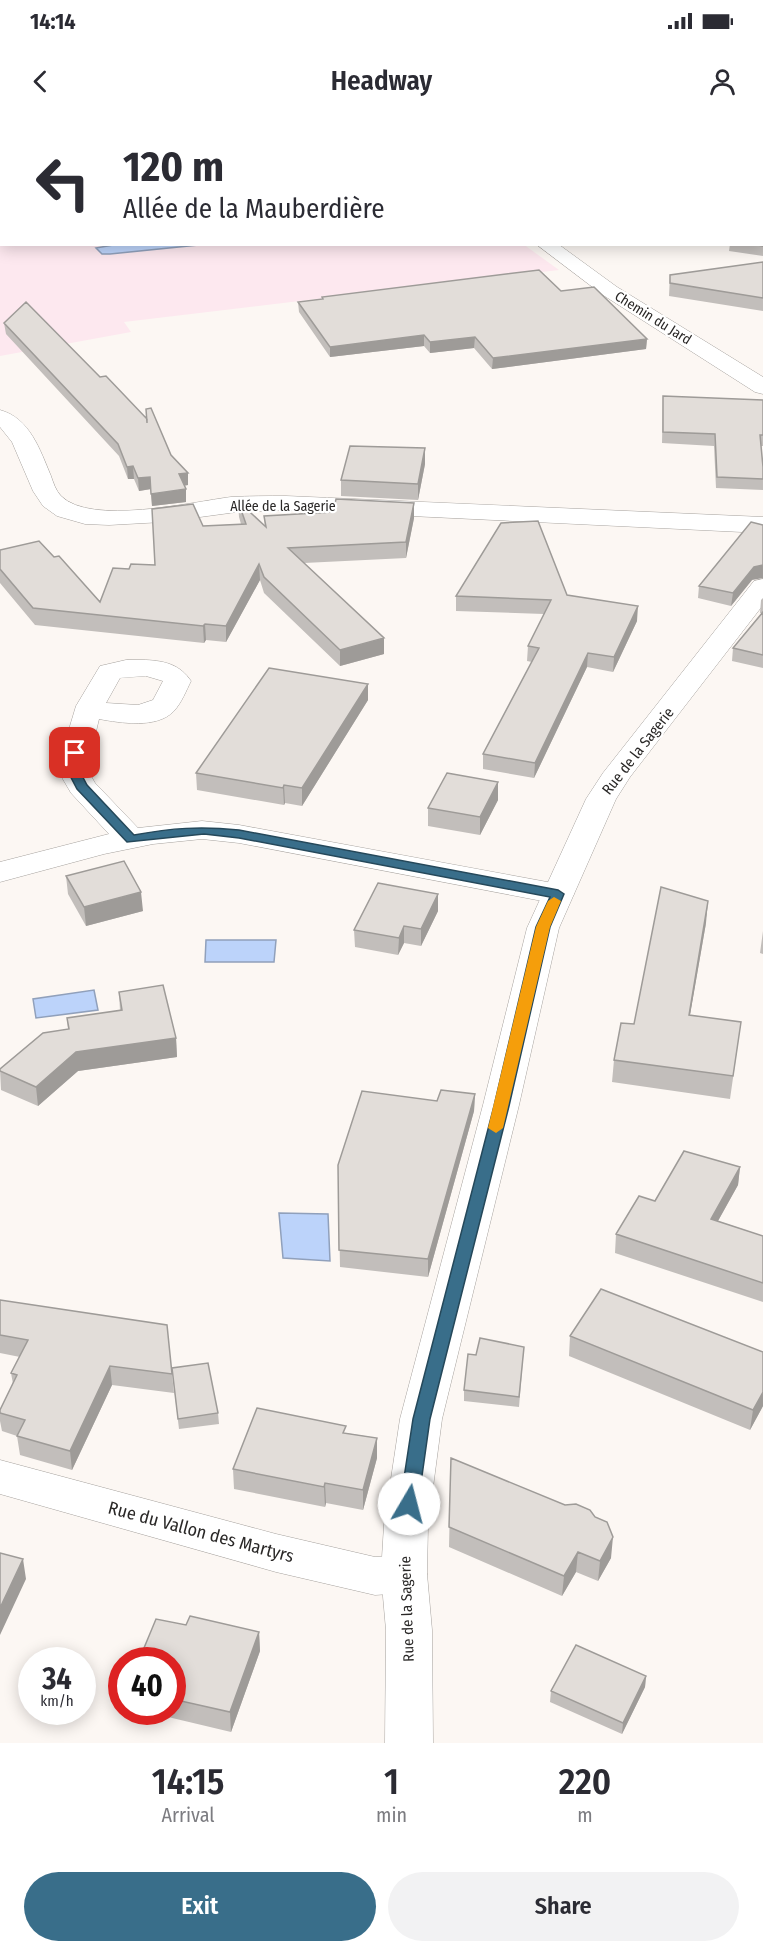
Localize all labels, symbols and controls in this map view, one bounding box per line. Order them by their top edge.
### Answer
text: 14:14 [30,8,76,35]
icon: back [24,65,57,98]
text: Headway [331,65,432,97]
icon: person [706,65,739,98]
text: 120 m [123,142,224,192]
icon: left [24,144,102,222]
text: Allée de la Mauberdière [123,193,385,225]
street label: Chemin du Jard [612,288,694,348]
street label: Allée de la Sagerie [230,498,336,515]
street label: Rue de la Sagerie [598,704,678,798]
pin [49,727,100,778]
icon: arrive [58,736,91,769]
position arrow [377,1472,441,1536]
street label: Rue du Vallon des Martyrs [106,1497,297,1567]
street label: Rue de la Sagerie [396,1556,418,1662]
speed limit sign: 40 [108,1647,186,1725]
text: 34 [42,1661,72,1697]
text: km/h [40,1692,74,1710]
text: 14:15 [152,1760,224,1804]
text: 1 [384,1760,399,1804]
text: 220 [559,1760,611,1804]
text: Arrival [162,1803,215,1827]
text: min [376,1803,407,1827]
text: m [577,1803,593,1827]
button: Exit [24,1872,376,1941]
button: Share [388,1872,739,1941]

